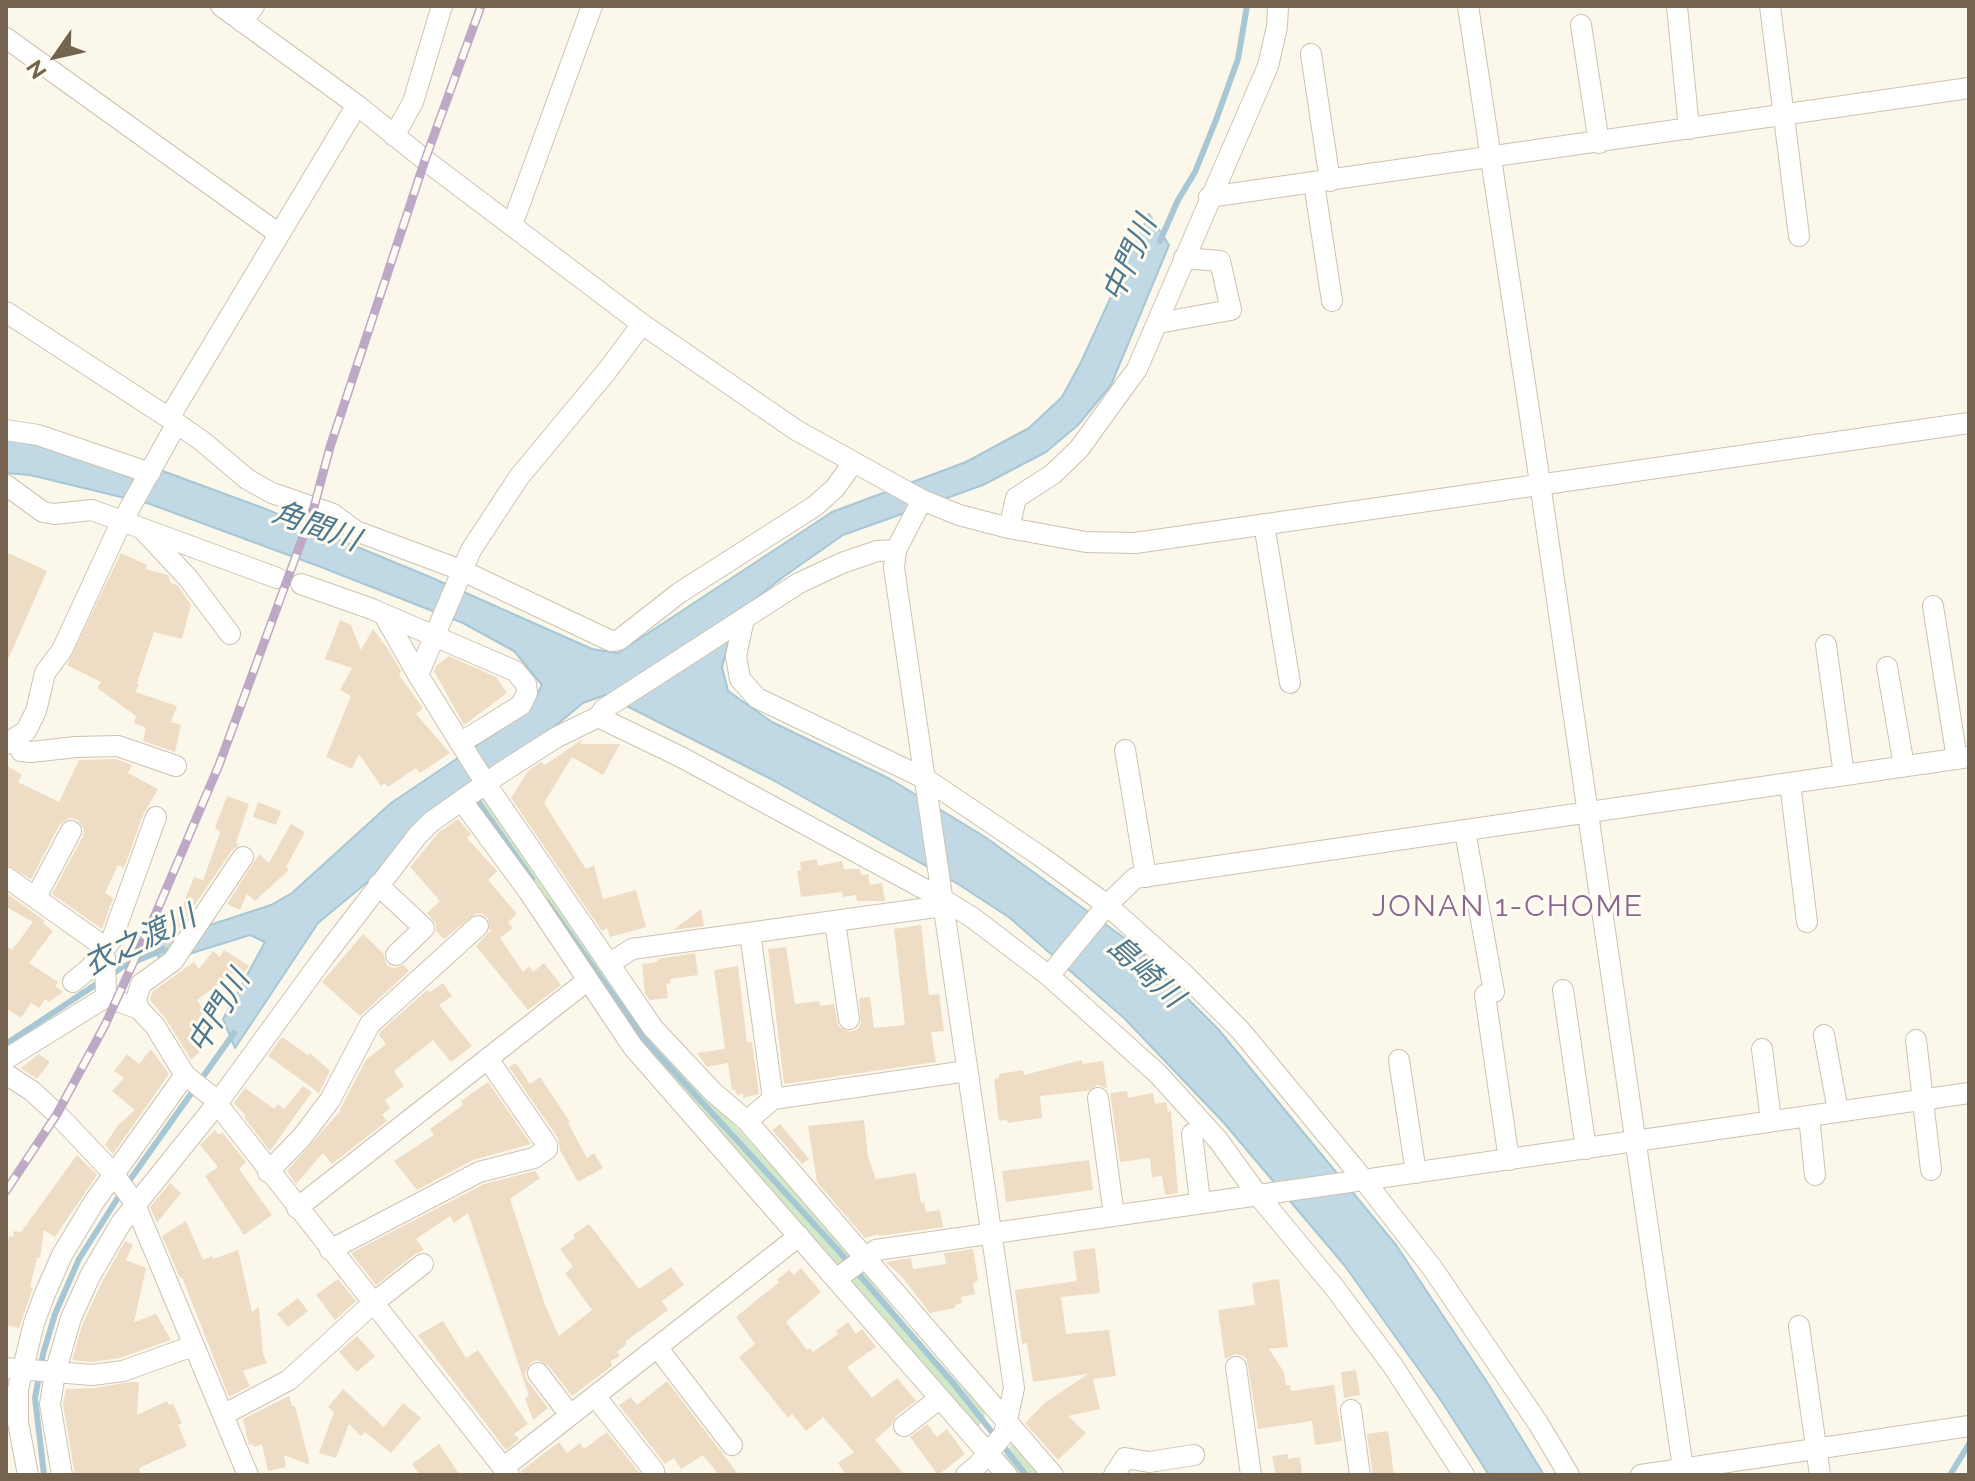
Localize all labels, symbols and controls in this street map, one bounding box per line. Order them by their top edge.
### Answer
north arrow [16,16,96,96]
text: N [21,55,52,84]
water label: 中門川 [1095,211,1165,307]
water label: 角間川 [268,495,364,559]
district label: JONAN 1-CHOME [1372,889,1644,925]
water label: 衣之渡川 [78,899,202,983]
water label: 島崎川 [1100,929,1190,1015]
water label: 中門川 [180,964,258,1060]

